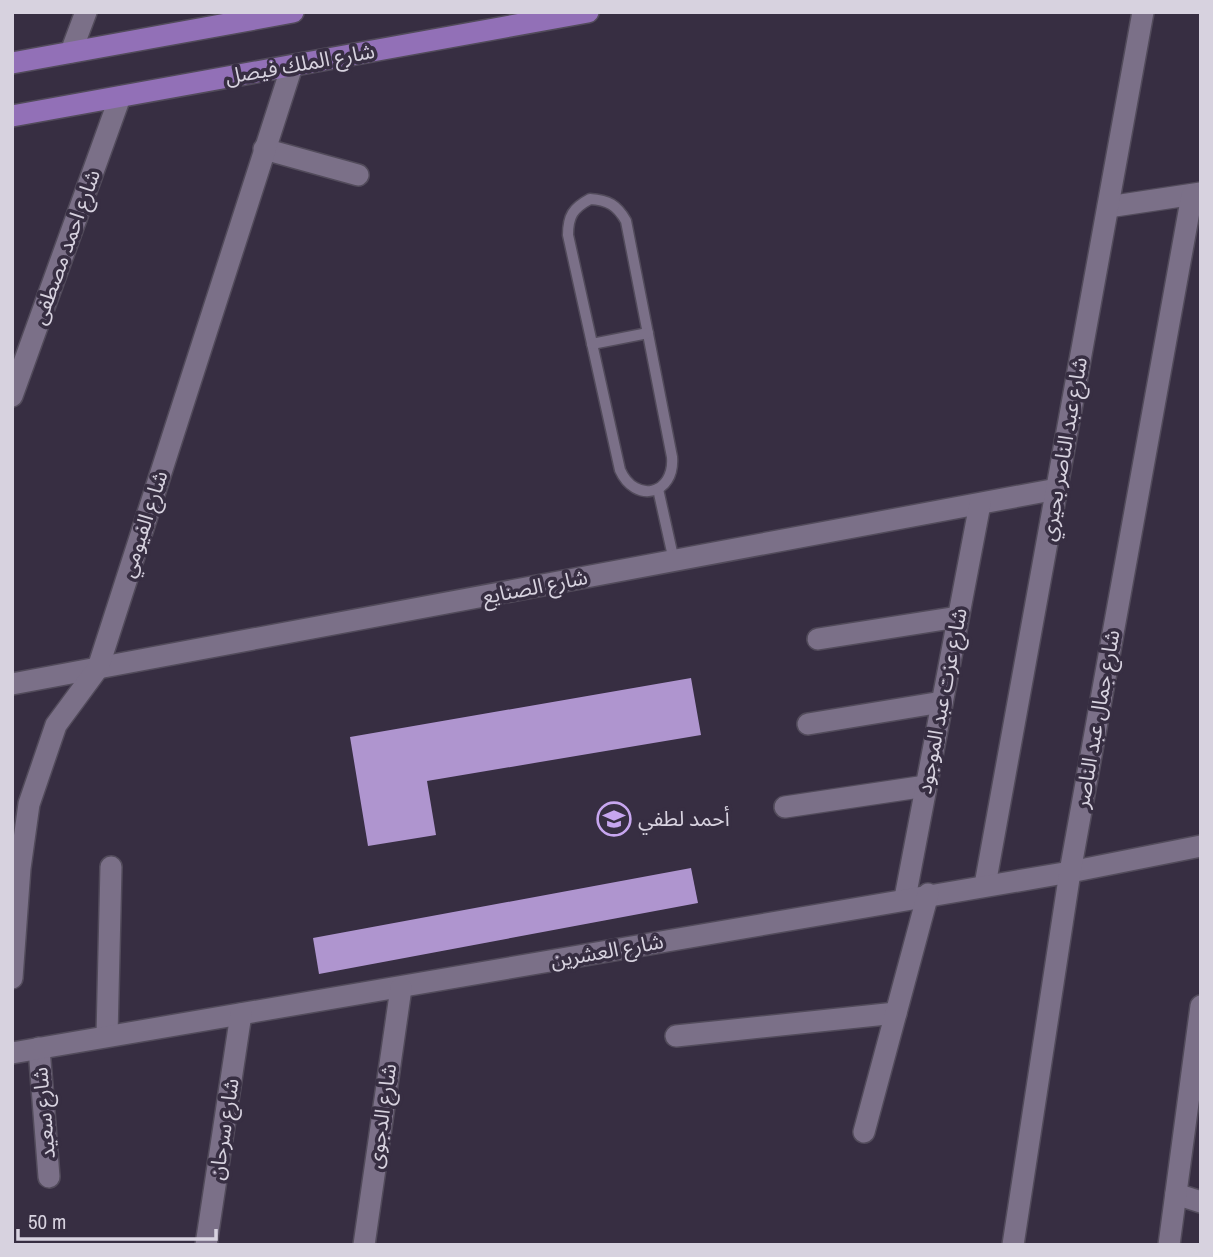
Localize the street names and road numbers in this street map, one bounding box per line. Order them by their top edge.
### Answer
street label: شارع الملك فيصل [223,36,377,92]
street label: شارع احمد مصطفى [24,165,108,329]
street label: شارع عبد الناصر بحيري [1033,355,1096,544]
street label: شارع الفيومي [113,467,176,582]
street label: شارع الصنايع [480,562,590,612]
street label: شارع عزت عبد الموجود [909,605,975,797]
street label: شارع جمال عبد الناصر [1066,628,1127,811]
street label: شارع العشرين [548,926,666,976]
street label: شارع الدجوى [360,1062,404,1170]
street label: شارع سعيد [25,1066,63,1160]
street label: شارع سرحان [201,1076,247,1182]

